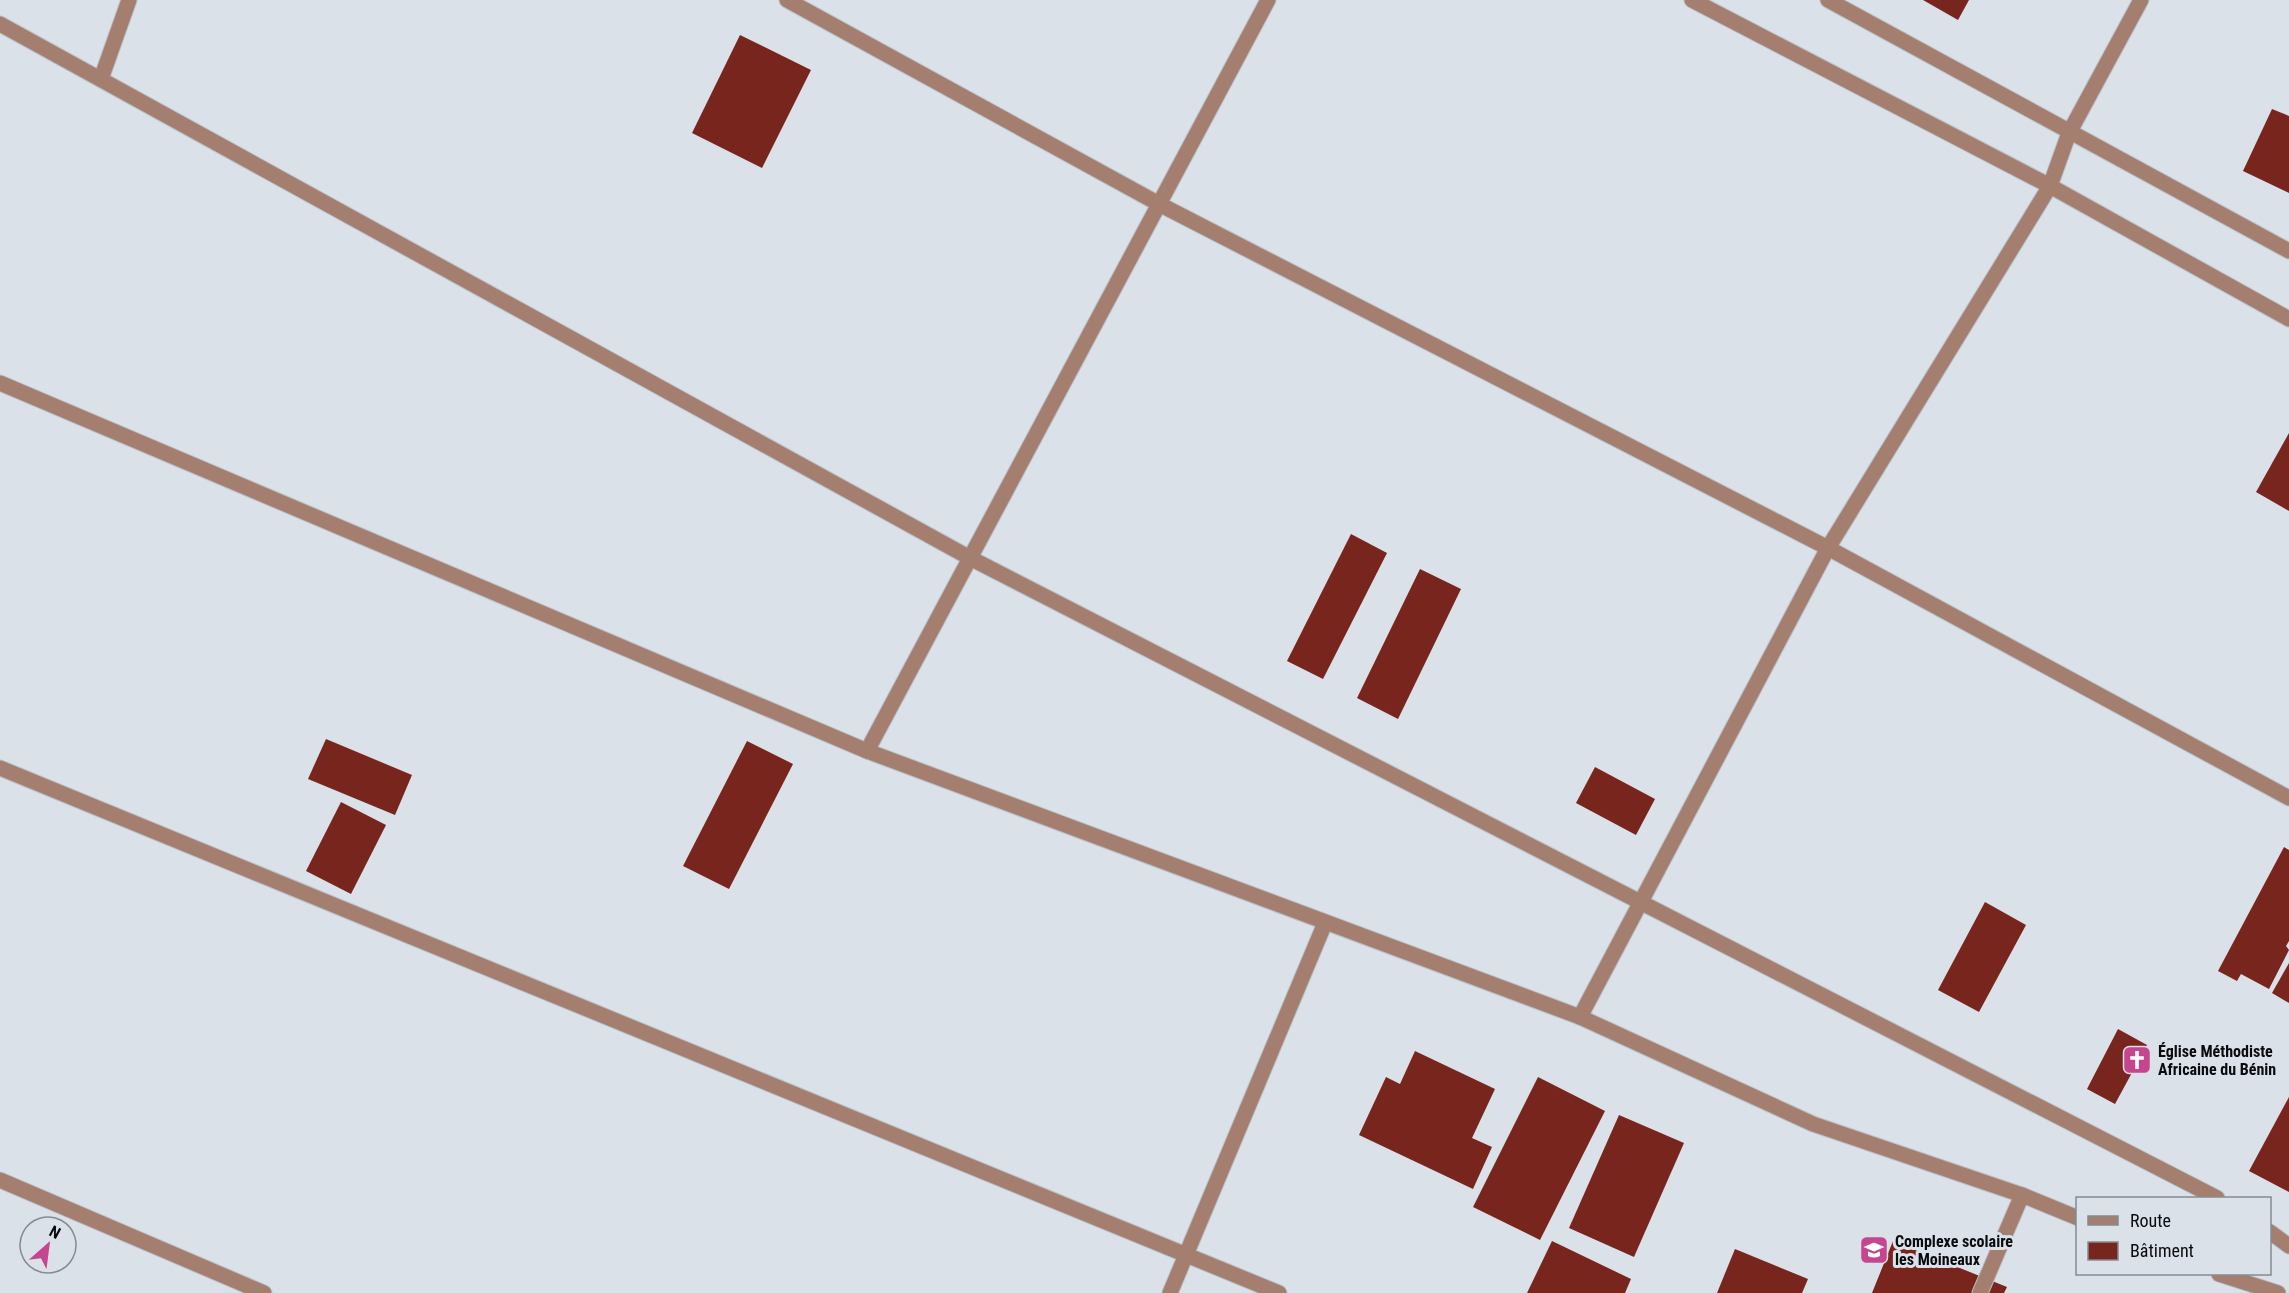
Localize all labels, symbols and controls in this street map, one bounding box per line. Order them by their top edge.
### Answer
place label: Église Méthodiste Africaine du Bénin [2158,1042,2276,1079]
church icon: Église Méthodiste Africaine du Bénin [2121,1044,2153,1076]
legend [2076,1197,2271,1275]
text: Route [2130,1210,2171,1231]
north arrow [18,1215,78,1275]
text: N [46,1222,64,1243]
place label: Complexe scolaire les Moineaux [1895,1232,2013,1269]
school or university icon: Complexe scolaire les Moineaux [1858,1234,1890,1266]
text: Bâtiment [2130,1240,2194,1261]

